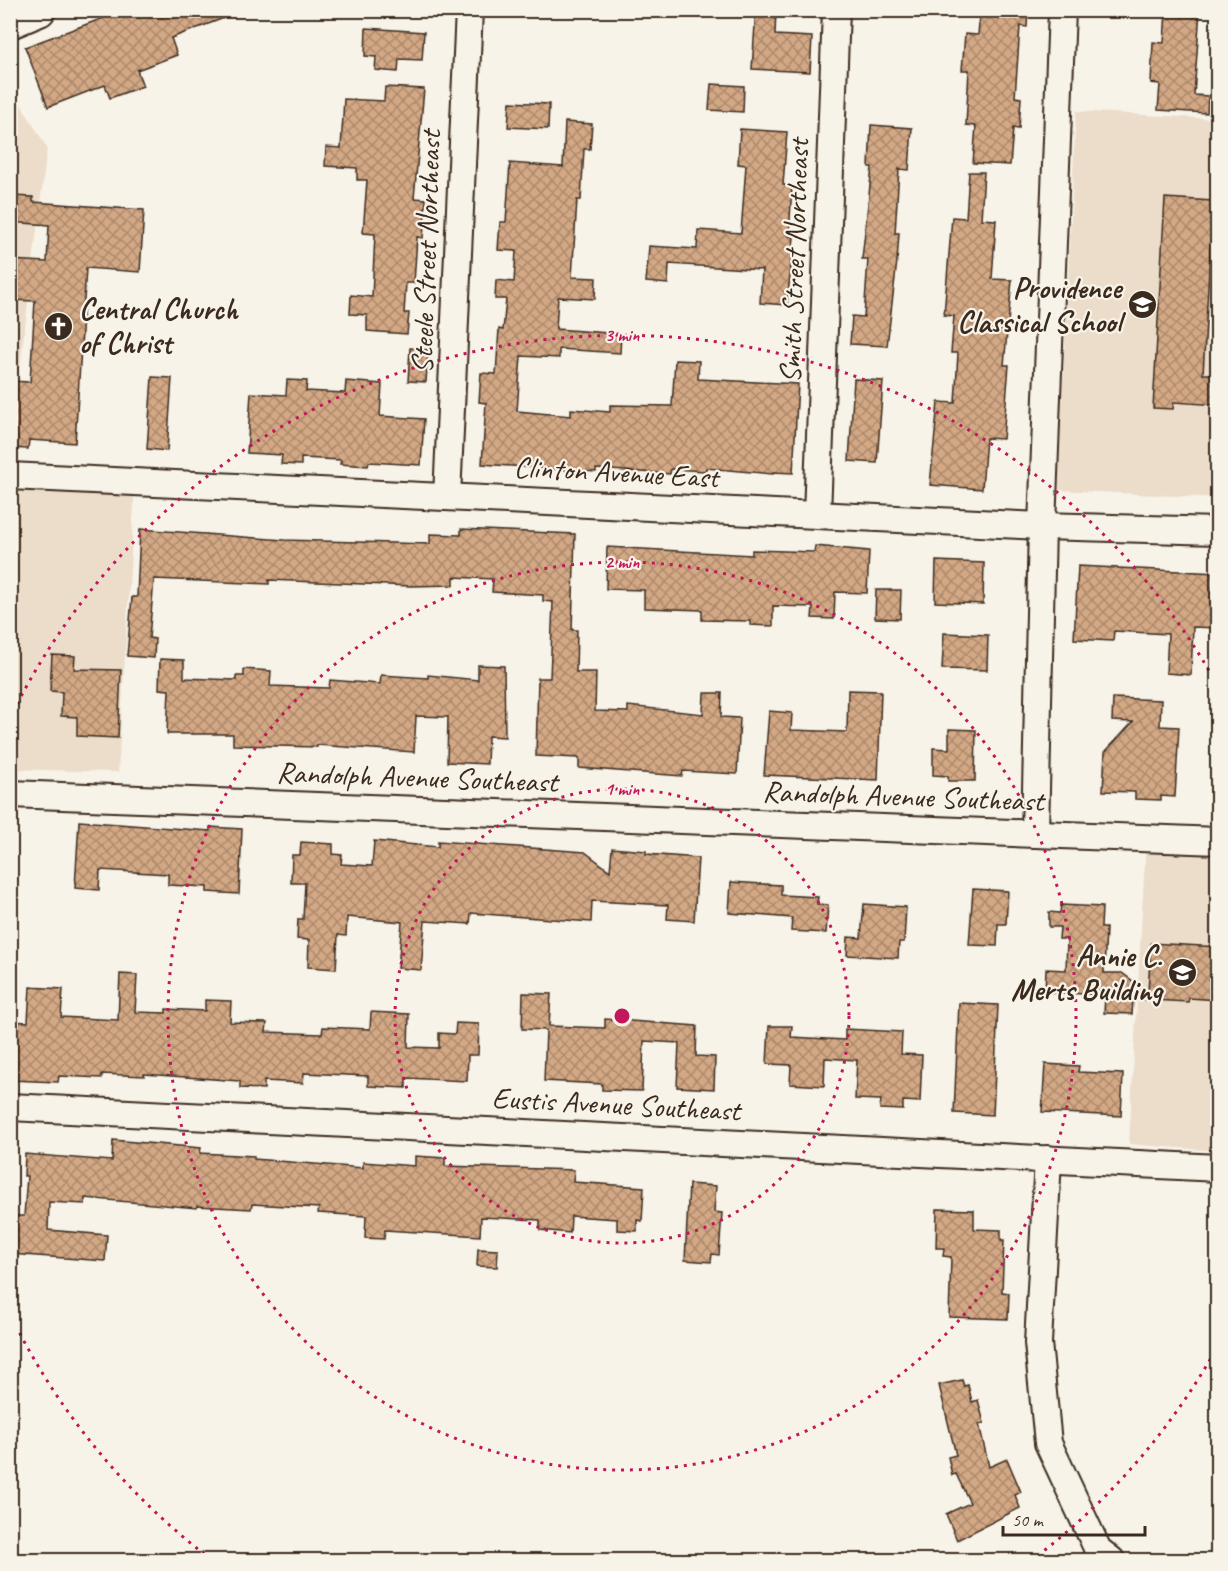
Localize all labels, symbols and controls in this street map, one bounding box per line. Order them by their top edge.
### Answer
street label: Steele Street Northeast [403,127,449,374]
street label: Smith Street Northeast [771,135,817,384]
place label: Providence Classical School [957,269,1127,341]
school or university icon: Providence Classical School [1126,289,1158,321]
place label: Central Church of Christ [79,290,239,362]
church icon: Central Church of Christ [42,310,74,342]
text: 3 min [605,324,640,346]
street label: Clinton Avenue East [513,448,722,496]
text: 2 min [605,551,640,573]
street label: Randolph Avenue Southeast [276,753,561,801]
street label: Randolph Avenue Southeast [762,772,1047,820]
text: 1 min [605,778,640,800]
place label: Annie C. Merts Building [1011,937,1164,1009]
school or university icon: Annie C. Merts Building [1167,957,1199,989]
centre of rings [612,1006,632,1026]
street label: Eustis Avenue Southeast [491,1079,744,1130]
scale bar [1003,1499,1146,1537]
text: 50 m [1012,1509,1045,1531]

